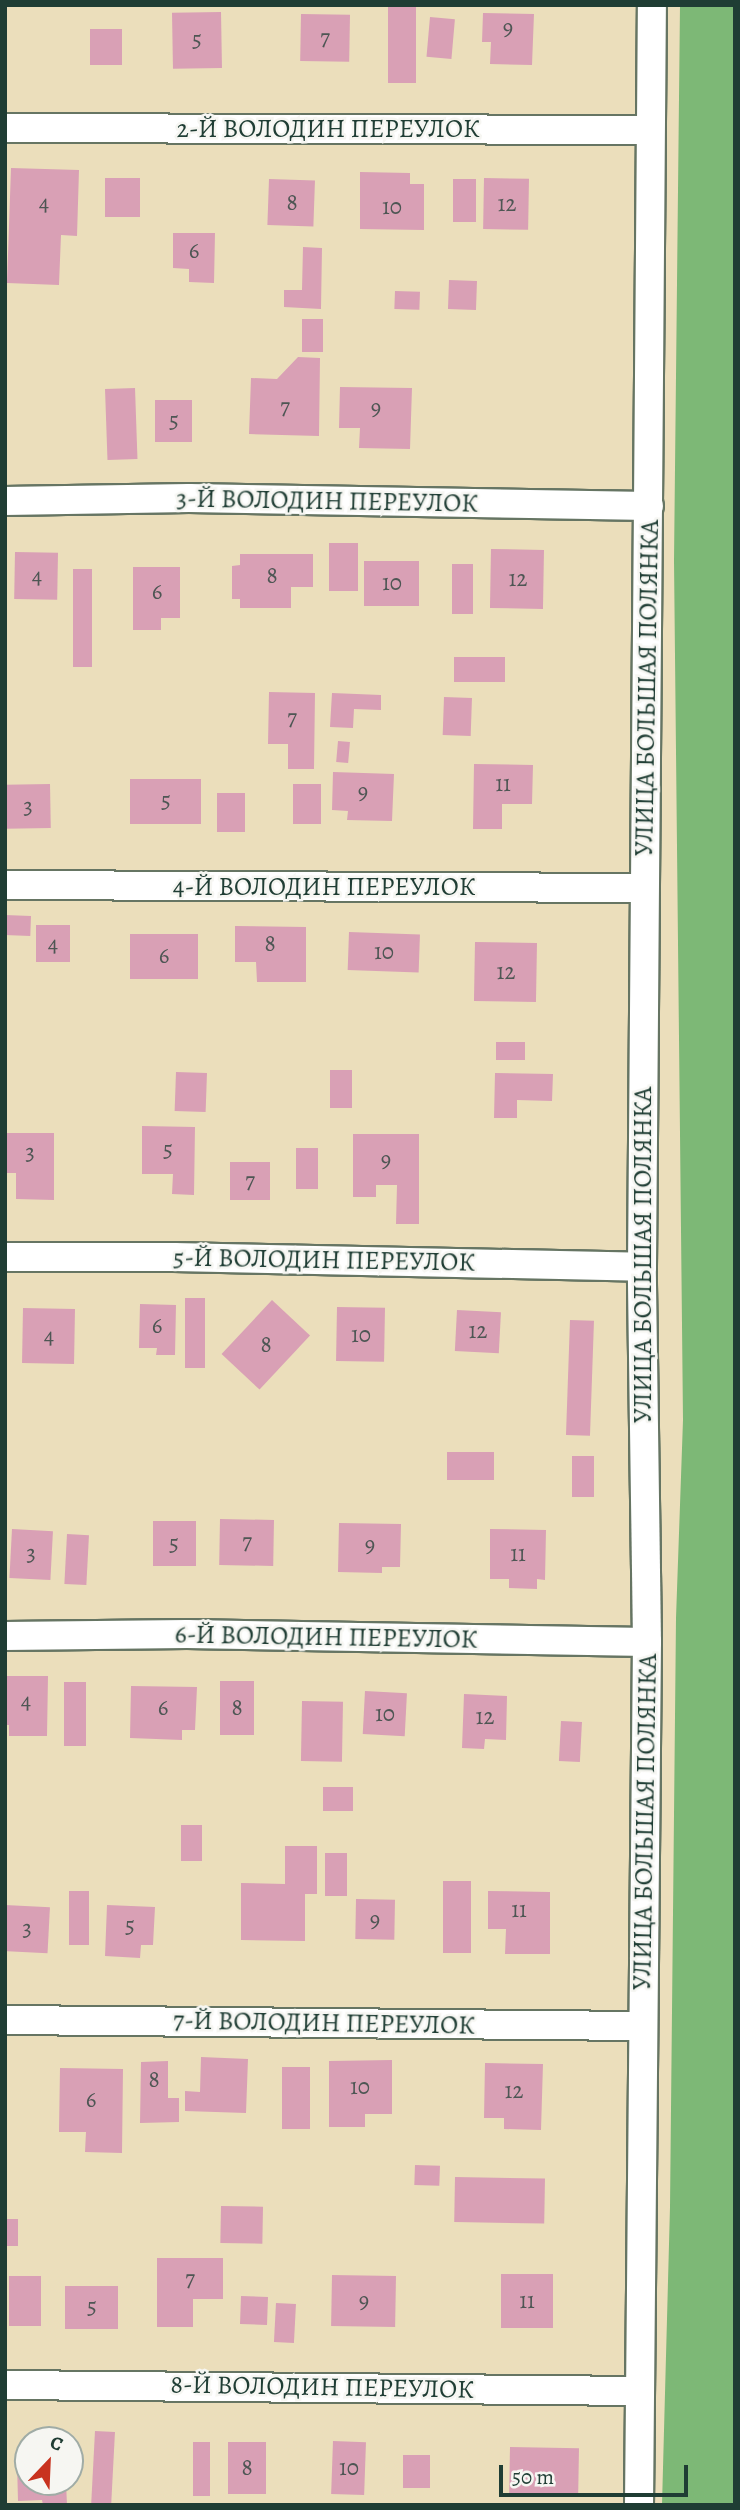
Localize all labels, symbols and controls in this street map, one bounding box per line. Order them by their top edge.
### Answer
house number: 9 [503,14,513,42]
house number: 7 [320,24,330,52]
house number: 5 [192,26,202,54]
street label: 2-Й ВОЛОДИН ПЕРЕУЛОК [176,113,480,145]
house number: 4 [39,189,49,217]
house number: 8 [286,189,298,217]
house number: 12 [498,190,516,218]
house number: 10 [382,193,402,221]
house number: 6 [189,237,199,265]
house number: 7 [280,393,290,421]
house number: 9 [371,394,381,422]
house number: 5 [169,407,179,435]
street label: 3-Й ВОЛОДИН ПЕРЕУЛОК [176,483,478,519]
street label: УЛИЦА БОЛЬШАЯ ПОЛЯНКА [628,520,666,856]
house number: 4 [32,562,42,590]
house number: 8 [266,562,278,590]
house number: 12 [509,565,527,593]
house number: 10 [382,569,402,597]
house number: 6 [152,578,162,606]
house number: 7 [287,704,297,732]
house number: 11 [495,770,511,798]
house number: 9 [358,778,368,806]
house number: 5 [161,787,171,815]
house number: 3 [23,793,33,821]
street label: 4-Й ВОЛОДИН ПЕРЕУЛОК [173,871,475,903]
house number: 4 [48,930,58,958]
house number: 8 [264,930,276,958]
house number: 10 [374,938,394,966]
house number: 6 [159,942,169,970]
house number: 12 [497,958,515,986]
street label: УЛИЦА БОЛЬШАЯ ПОЛЯНКА [627,1087,659,1423]
house number: 5 [163,1136,173,1164]
house number: 3 [25,1139,35,1167]
house number: 9 [381,1146,391,1174]
house number: 7 [245,1167,255,1195]
street label: 5-Й ВОЛОДИН ПЕРЕУЛОК [173,1242,475,1278]
house number: 6 [152,1312,162,1340]
house number: 12 [469,1317,487,1345]
house number: 10 [351,1321,371,1349]
house number: 4 [44,1322,54,1350]
house number: 8 [260,1331,272,1359]
house number: 7 [242,1528,252,1556]
house number: 5 [169,1530,179,1558]
house number: 9 [365,1531,375,1559]
house number: 3 [26,1540,36,1568]
house number: 11 [510,1540,526,1568]
street label: 6-Й ВОЛОДИН ПЕРЕУЛОК [174,1619,478,1655]
street label: УЛИЦА БОЛЬШАЯ ПОЛЯНКА [626,1654,664,1990]
house number: 4 [21,1687,31,1715]
house number: 6 [158,1694,168,1722]
house number: 8 [231,1694,243,1722]
house number: 10 [375,1700,395,1728]
house number: 12 [476,1703,494,1731]
house number: 11 [511,1896,527,1924]
house number: 9 [370,1906,380,1934]
house number: 5 [125,1912,135,1940]
house number: 3 [22,1915,32,1943]
street label: 7-Й ВОЛОДИН ПЕРЕУЛОК [173,2005,475,2041]
house number: 8 [148,2066,160,2094]
house number: 10 [350,2073,370,2101]
house number: 12 [505,2077,523,2105]
house number: 6 [86,2086,96,2114]
house number: 7 [185,2265,195,2293]
house number: 9 [359,2287,369,2315]
house number: 11 [519,2287,535,2315]
house number: 5 [87,2293,97,2321]
street label: 8-Й ВОЛОДИН ПЕРЕУЛОК [170,2369,474,2405]
north arrow [14,2426,84,2496]
text: С [46,2429,67,2458]
scale bar [502,2450,691,2494]
house number: 8 [241,2454,253,2482]
house number: 10 [339,2454,359,2482]
text: 50 m [512,2463,554,2491]

